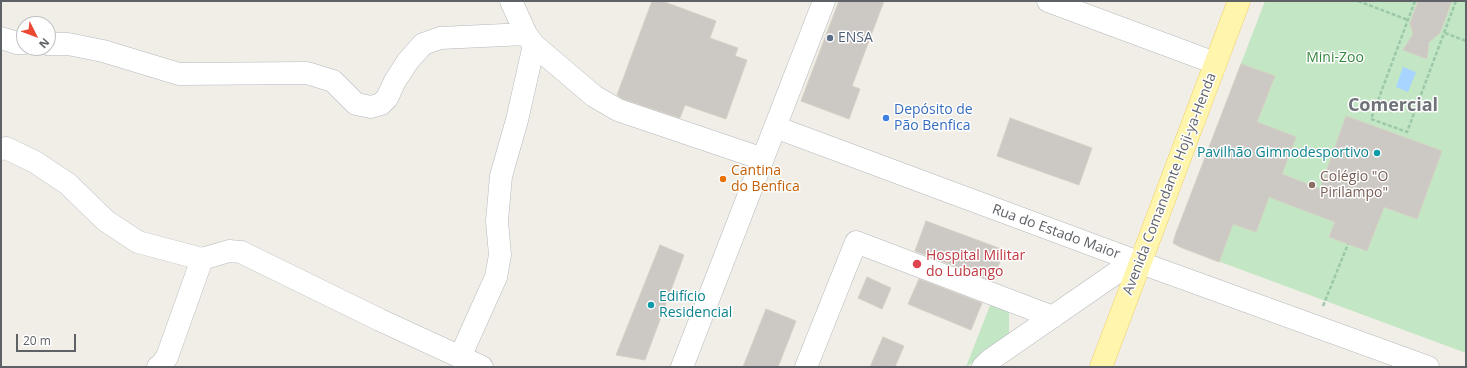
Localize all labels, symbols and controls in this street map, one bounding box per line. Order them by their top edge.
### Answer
north arrow [16,16,56,56]
place label: ENSA [838,30,873,46]
marker: ENSA [825,33,835,43]
text: N [36,35,53,52]
park label: Mini-Zoo [1306,50,1364,66]
street label: Avenida Comandante Hoji-ya-Henda [1120,71,1220,297]
district label: Comercial [1348,95,1438,117]
place label: Depósito de Pão Benfica [894,102,973,134]
marker: Depósito de Pão Benfica [881,113,891,123]
place label: Pavilhão Gimnodesportivo [1197,145,1369,161]
marker: Pavilhão Gimnodesportivo [1372,148,1382,158]
place label: Cantina do Benfica [731,163,800,196]
place label: Colégio "O Pirilampo" [1320,169,1388,202]
marker: Cantina do Benfica [718,174,728,184]
marker: Colégio "O Pirilampo" [1307,180,1317,190]
street label: Rua do Estado Maior [990,201,1122,263]
place label: Hospital Militar do Lubango [926,248,1025,280]
marker: Hospital Militar do Lubango [911,258,923,270]
place label: Edifício Residencial [659,289,732,322]
marker: Edifício Residencial [646,300,656,310]
scale bar [18,326,78,352]
text: 20 m [23,332,51,349]

